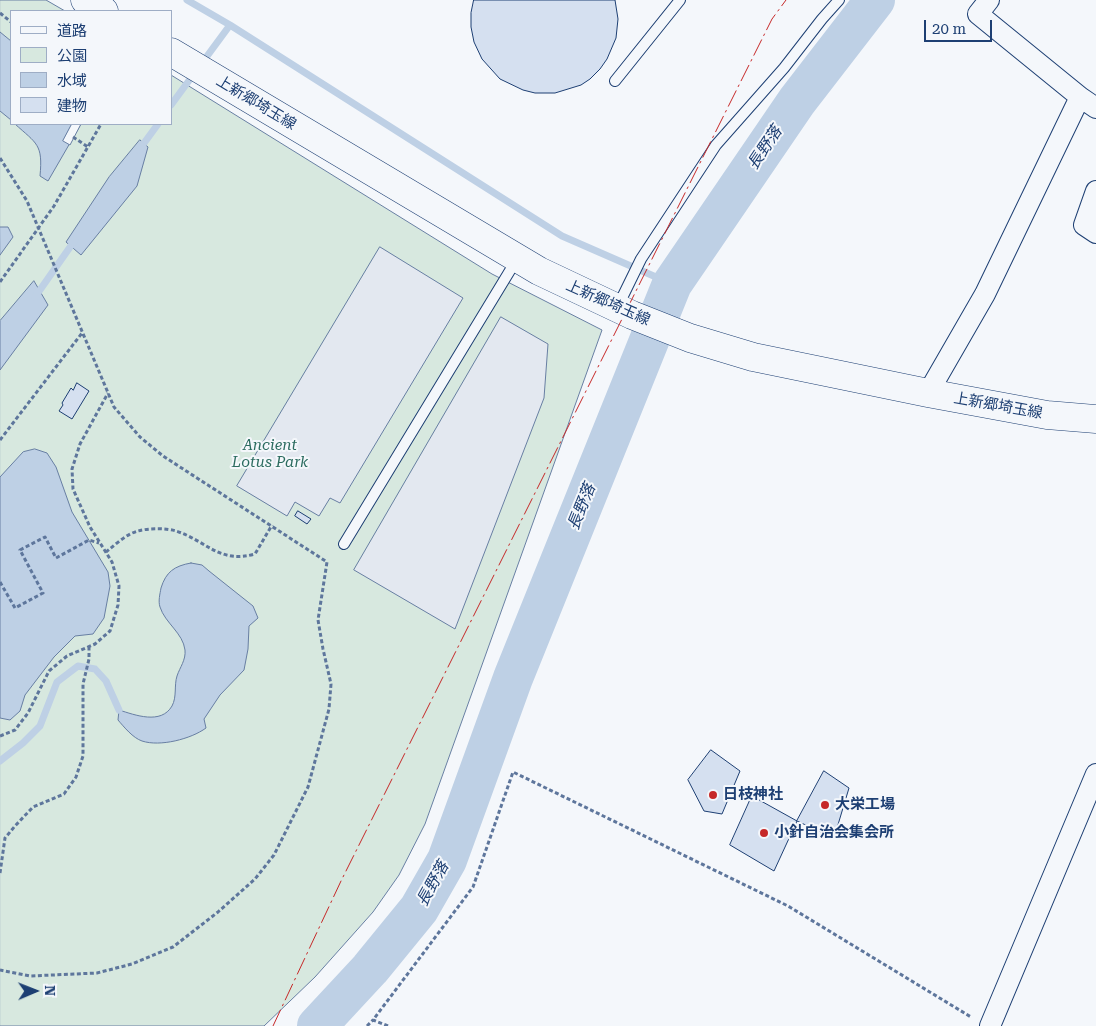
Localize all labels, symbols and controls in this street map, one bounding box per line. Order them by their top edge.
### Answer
legend [10,10,172,125]
scale bar [926,10,994,42]
text: 20 m [932,20,966,38]
text: 道路 [57,22,87,40]
text: 公園 [57,47,87,65]
text: 水域 [57,72,87,90]
street label: 上新郷埼玉線 [213,72,299,134]
text: 建物 [57,97,87,115]
water label: 長野落 [744,123,786,173]
street label: 上新郷埼玉線 [563,276,653,330]
street label: 上新郷埼玉線 [952,389,1044,423]
park label: Ancient Lotus Park [232,437,308,472]
water label: 長野落 [564,481,600,533]
place label: 日枝神社 [723,786,783,804]
marker: 日枝神社 [707,789,719,801]
place label: 大栄工場 [835,796,895,814]
marker: 大栄工場 [819,799,831,811]
place label: 小針自治会集会所 [774,824,894,842]
marker: 小針自治会集会所 [758,827,770,839]
water label: 長野落 [413,858,453,910]
north arrow [10,966,60,1016]
text: N [42,985,58,996]

